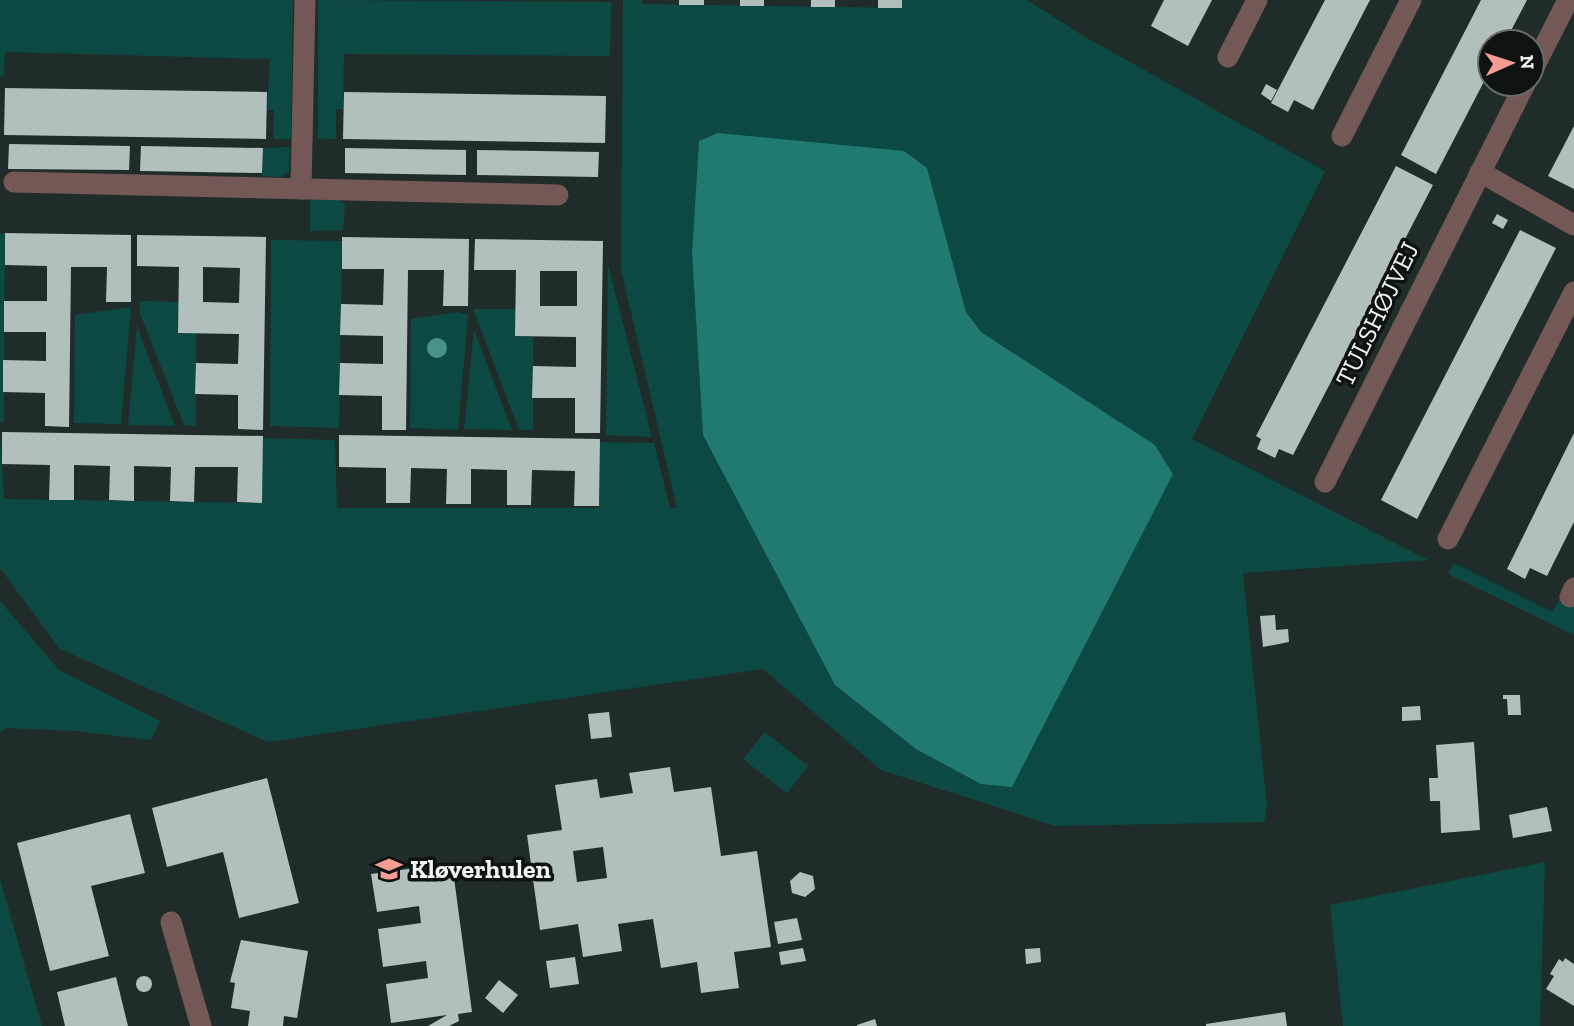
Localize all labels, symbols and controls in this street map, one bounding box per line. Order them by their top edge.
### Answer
north arrow [1476,28,1546,98]
text: N [1516,54,1539,70]
street label: TULSHØJVEJ [1328,237,1426,391]
place label: Kløverhulen [410,853,552,885]
school or university icon: Kløverhulen [374,854,404,884]

